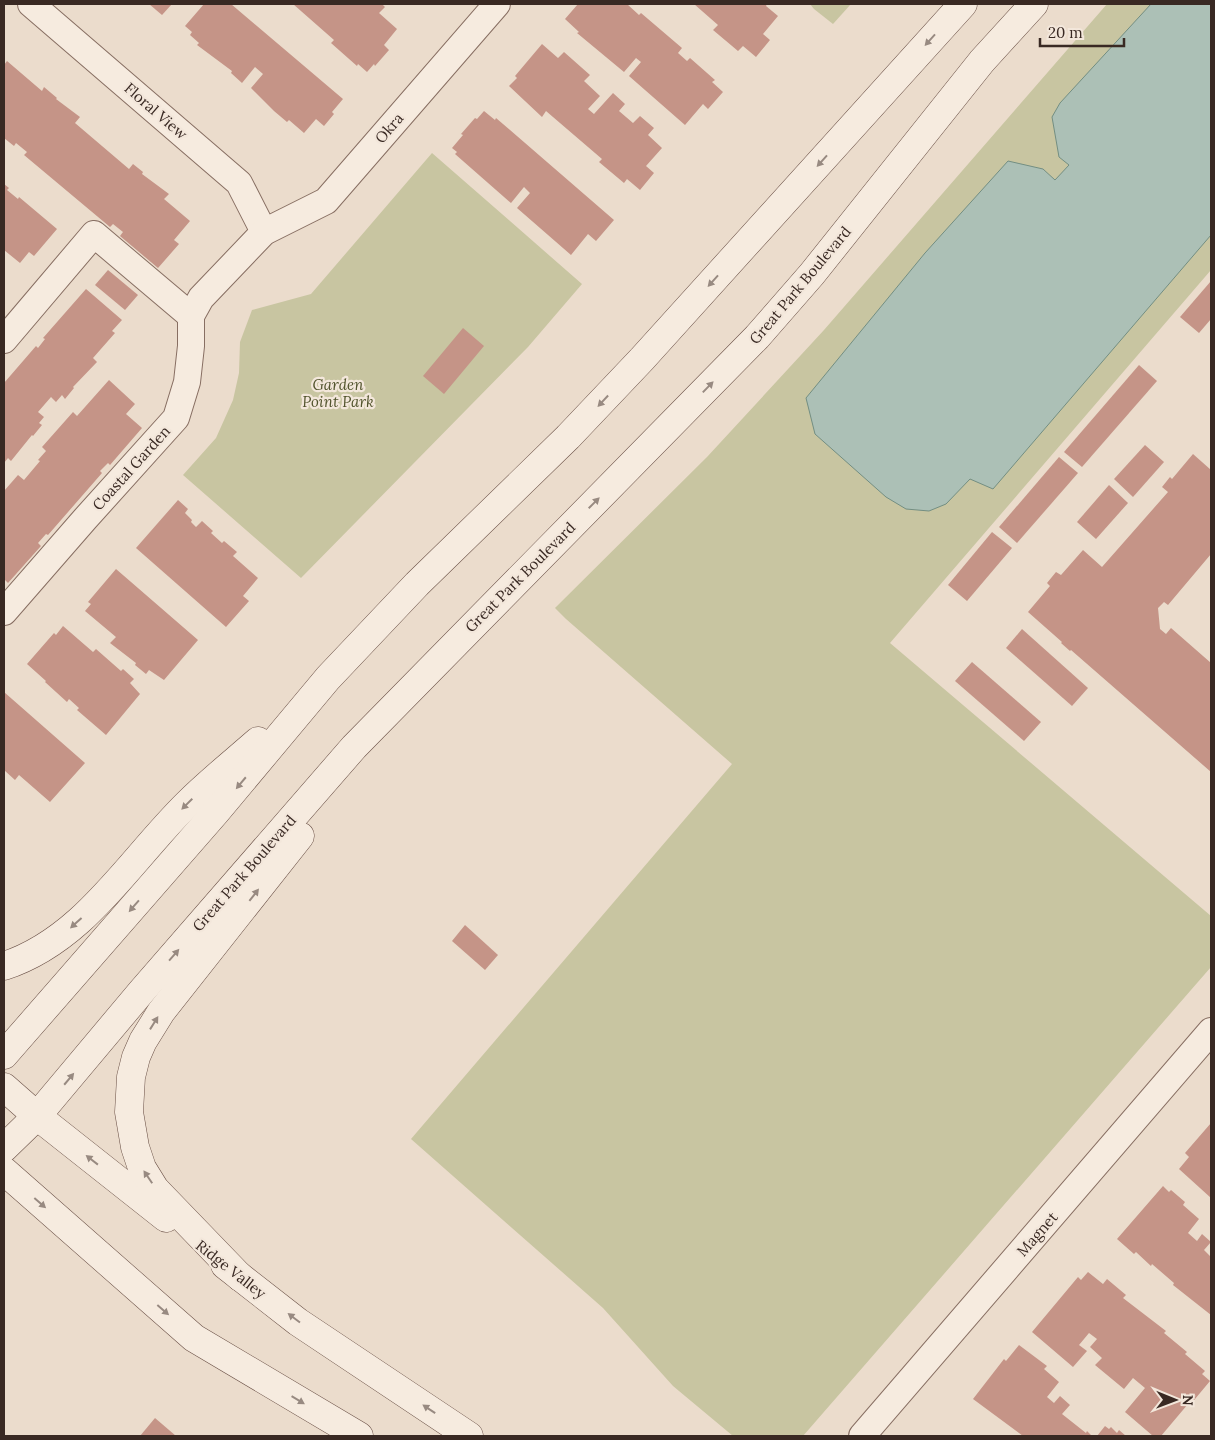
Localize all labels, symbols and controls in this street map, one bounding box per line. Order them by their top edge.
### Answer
scale bar [1040,15,1124,47]
text: 20 m [1048,23,1083,42]
one-way arrow [925,34,936,47]
street label: Floral View [121,79,191,143]
street label: Okra [371,109,408,147]
one-way arrow [816,154,827,167]
street label: Great Park Boulevard [745,222,855,348]
one-way arrow [707,275,718,288]
park label: Garden Point Park [302,375,374,411]
one-way arrow [702,381,714,393]
one-way arrow [597,395,609,407]
street label: Coastal Garden [88,422,174,514]
one-way arrow [588,497,600,509]
street label: Great Park Boulevard [461,518,579,636]
one-way arrow [235,776,246,789]
one-way arrow [182,798,194,810]
street label: Great Park Boulevard [188,811,300,935]
one-way arrow [248,888,259,901]
one-way arrow [128,899,140,911]
one-way arrow [71,917,83,929]
one-way arrow [168,948,179,961]
one-way arrow [150,1017,159,1030]
one-way arrow [63,1073,74,1086]
one-way arrow [86,1154,99,1165]
one-way arrow [143,1170,153,1184]
one-way arrow [34,1198,47,1209]
street label: Magnet [1013,1208,1062,1260]
street label: Ridge Valley [192,1236,270,1302]
one-way arrow [156,1305,169,1316]
one-way arrow [288,1313,301,1324]
north arrow [1150,1375,1200,1425]
one-way arrow [291,1395,304,1404]
text: N [1179,1395,1197,1406]
one-way arrow [422,1404,435,1414]

